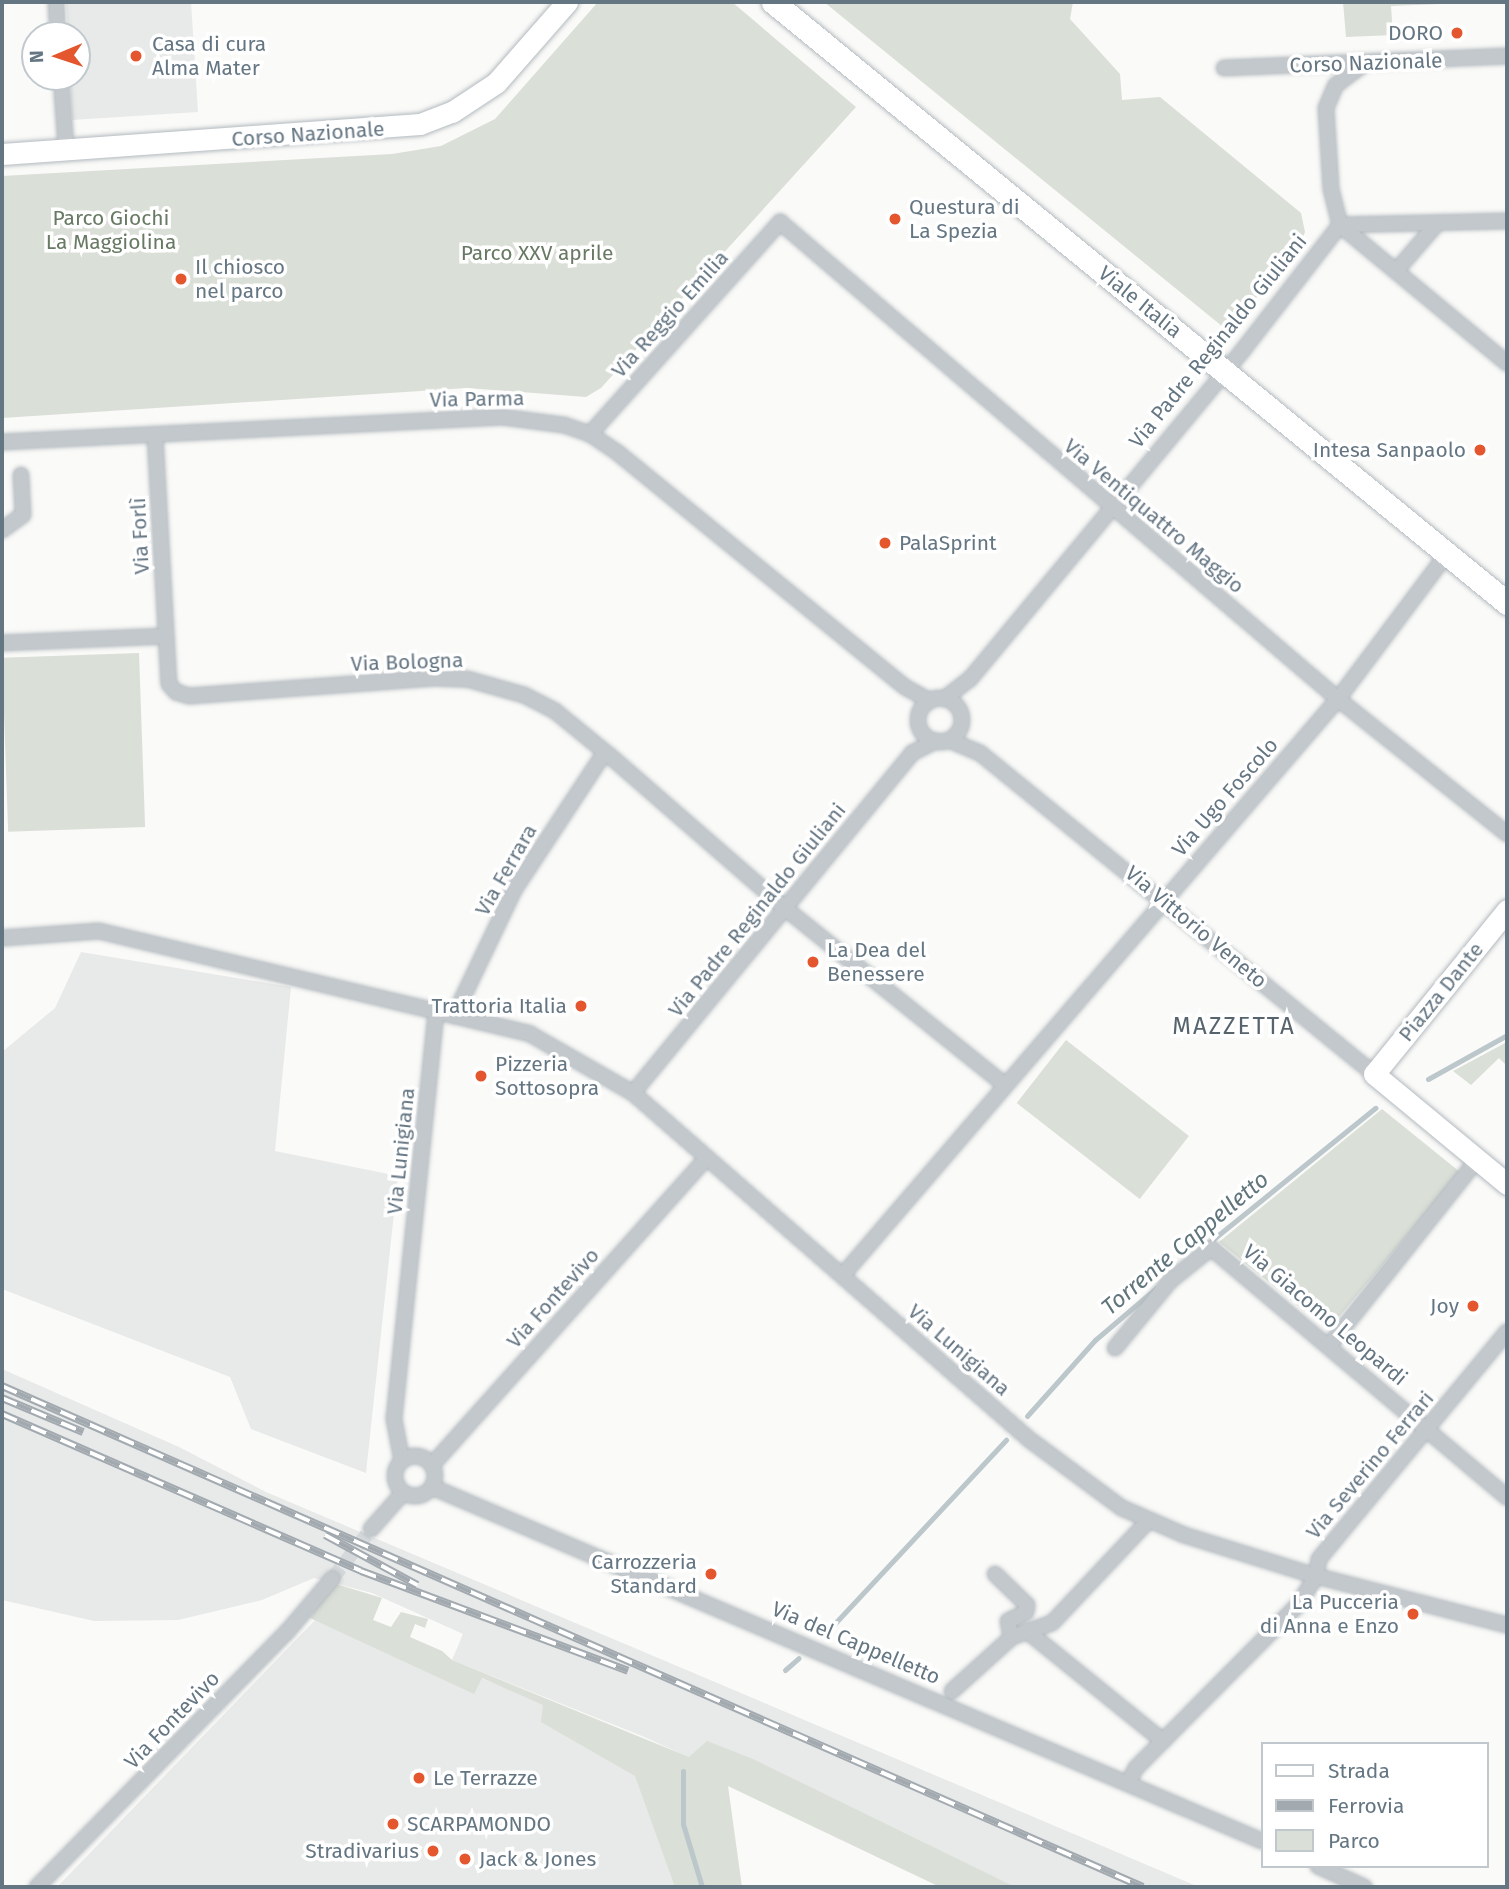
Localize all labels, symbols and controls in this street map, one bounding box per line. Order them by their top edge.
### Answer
place label: DORO [1388,20,1443,46]
north arrow [21,21,91,91]
marker: DORO [1449,25,1465,41]
place label: Casa di cura Alma Mater [152,31,266,81]
marker: Casa di cura Alma Mater [126,46,146,66]
street label: Corso Nazionale [1289,48,1443,78]
text: N [25,50,48,63]
street label: Corso Nazionale [231,116,385,152]
place label: Questura di La Spezia [909,194,1020,244]
park label: Parco Giochi La Maggiolina [46,205,176,255]
marker: Questura di La Spezia [887,211,903,227]
street label: Via Padre Reginaldo Giuliani [1124,229,1312,453]
park label: Parco XXV aprile [461,240,613,266]
street label: Via Reggio Emilia [606,245,734,383]
place label: Il chiosco nel parco [195,254,285,304]
street label: Viale Italia [1093,261,1187,343]
marker: Il chiosco nel parco [173,271,189,287]
street label: Via Parma [429,386,525,412]
street label: Via Ventiquattro Maggio [1059,433,1249,599]
place label: Intesa Sanpaolo [1313,437,1466,463]
marker: Intesa Sanpaolo [1472,442,1488,458]
street label: Via Forlì [125,497,155,575]
place label: PalaSprint [899,530,997,556]
marker: PalaSprint [877,535,893,551]
street label: Via Bologna [350,647,464,677]
street label: Via Ugo Foscolo [1167,733,1283,861]
street label: Via Padre Reginaldo Giuliani [663,798,851,1022]
street label: Via Ferrara [470,820,542,920]
street label: Via Vittorio Veneto [1120,860,1272,994]
place label: La Dea del Benessere [827,937,926,987]
street label: Piazza Dante [1393,937,1489,1047]
marker: La Dea del Benessere [805,954,821,970]
place label: Trattoria Italia [432,993,567,1019]
marker: Trattoria Italia [573,998,589,1014]
district label: MAZZETTA [1173,1013,1295,1041]
place label: Pizzeria Sottosopra [495,1051,599,1101]
marker: Pizzeria Sottosopra [473,1068,489,1084]
street label: Via Lunigiana [382,1086,420,1216]
water label: Torrente Cappelletto [1096,1165,1274,1321]
street label: Via Giacomo Leopardi [1238,1239,1412,1391]
street label: Via Fontevivo [501,1243,605,1353]
place label: Joy [1430,1293,1459,1319]
marker: Joy [1465,1298,1481,1314]
street label: Via Lunigiana [903,1299,1015,1401]
street label: Via Severino Ferrari [1301,1386,1439,1544]
place label: Carrozzeria Standard [591,1549,697,1599]
marker: Carrozzeria Standard [703,1566,719,1582]
place label: La Pucceria di Anna e Enzo [1260,1589,1399,1639]
street label: Via del Cappelletto [768,1596,944,1690]
marker: La Pucceria di Anna e Enzo [1405,1606,1421,1622]
street label: Via Fontevivo [119,1666,225,1774]
legend [1260,1742,1488,1868]
text: Strada [1328,1758,1390,1784]
place label: Le Terrazze [433,1765,538,1791]
marker: Le Terrazze [411,1770,427,1786]
text: Ferrovia [1328,1793,1404,1819]
place label: SCARPAMONDO [407,1811,551,1837]
marker: SCARPAMONDO [385,1816,401,1832]
text: Parco [1328,1828,1380,1854]
place label: Stradivarius [305,1838,419,1864]
marker: Stradivarius [425,1843,441,1859]
place label: Jack & Jones [479,1846,596,1872]
marker: Jack & Jones [457,1851,473,1867]

